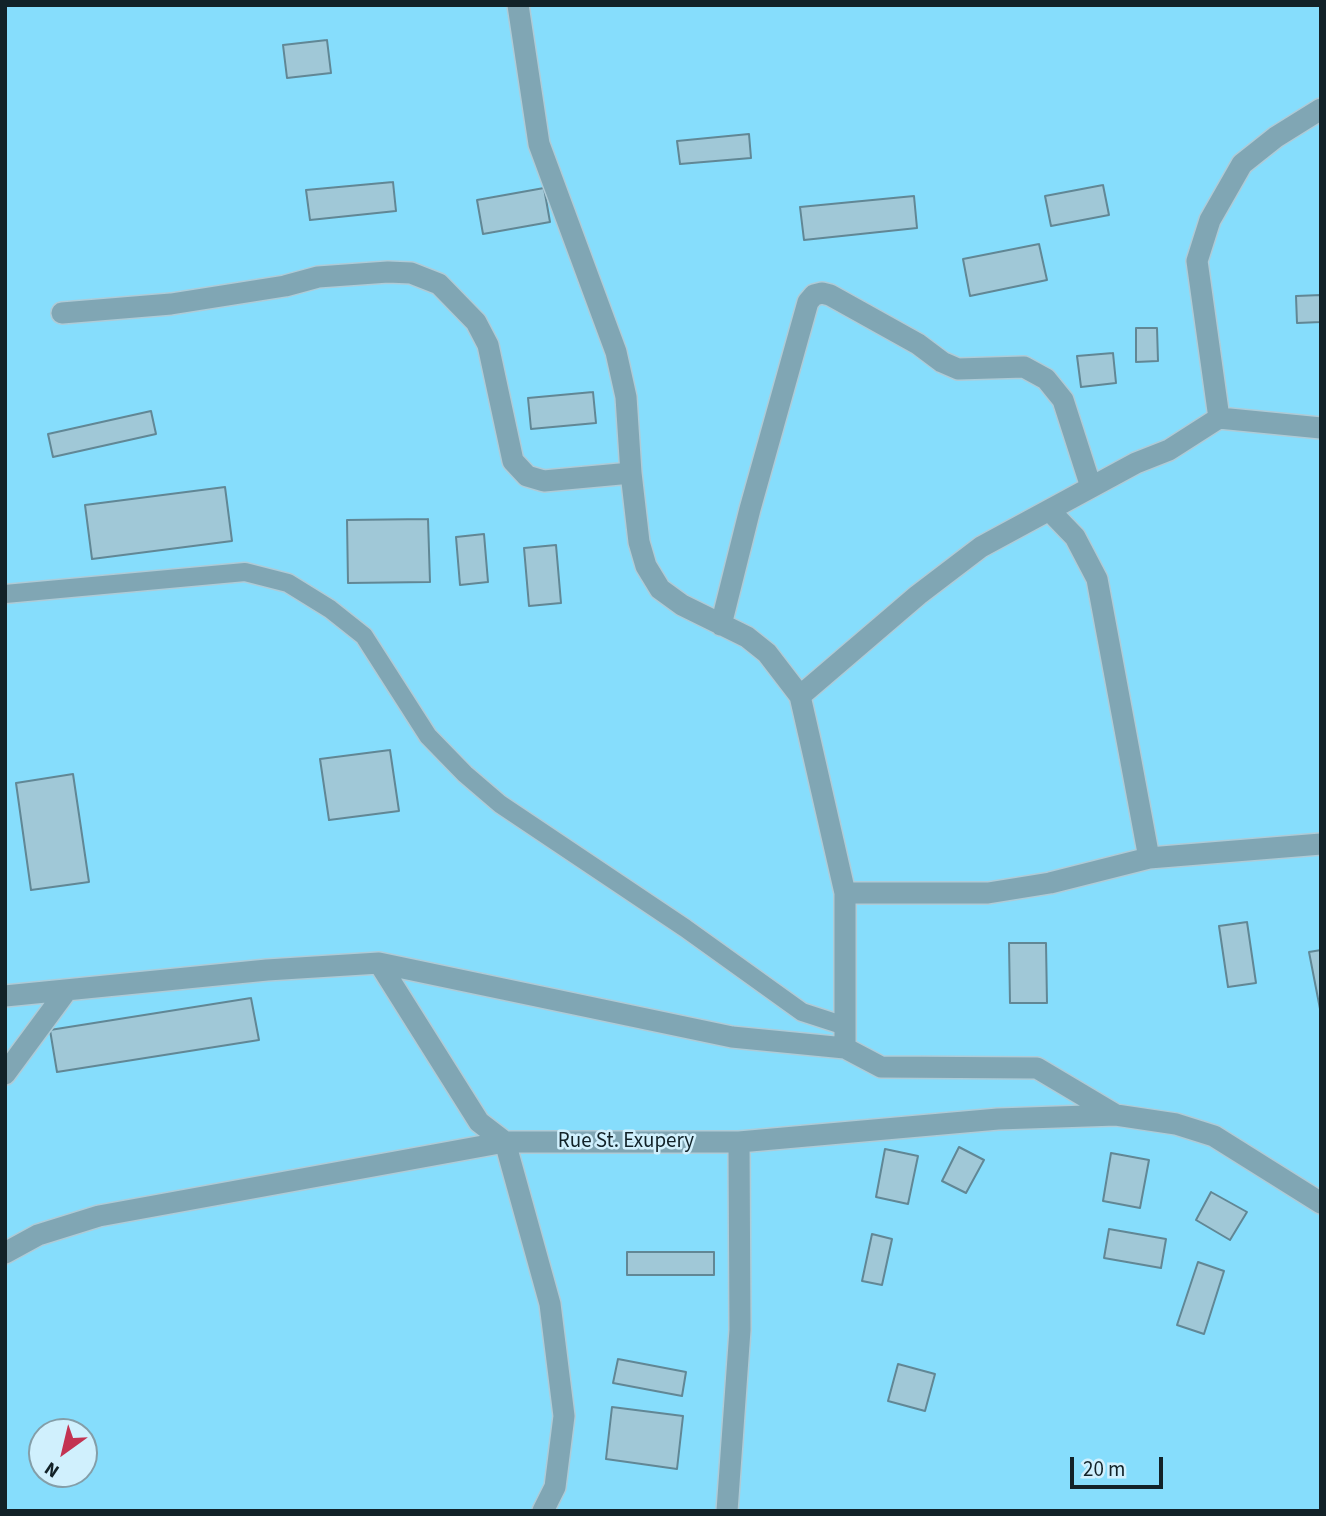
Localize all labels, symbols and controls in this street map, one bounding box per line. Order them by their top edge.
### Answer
street label: Rue St. Exupery [558,1129,694,1155]
north arrow [28,1418,98,1488]
scale bar [1074,1442,1167,1486]
text: N [39,1454,65,1484]
text: 20 m [1083,1454,1125,1484]

